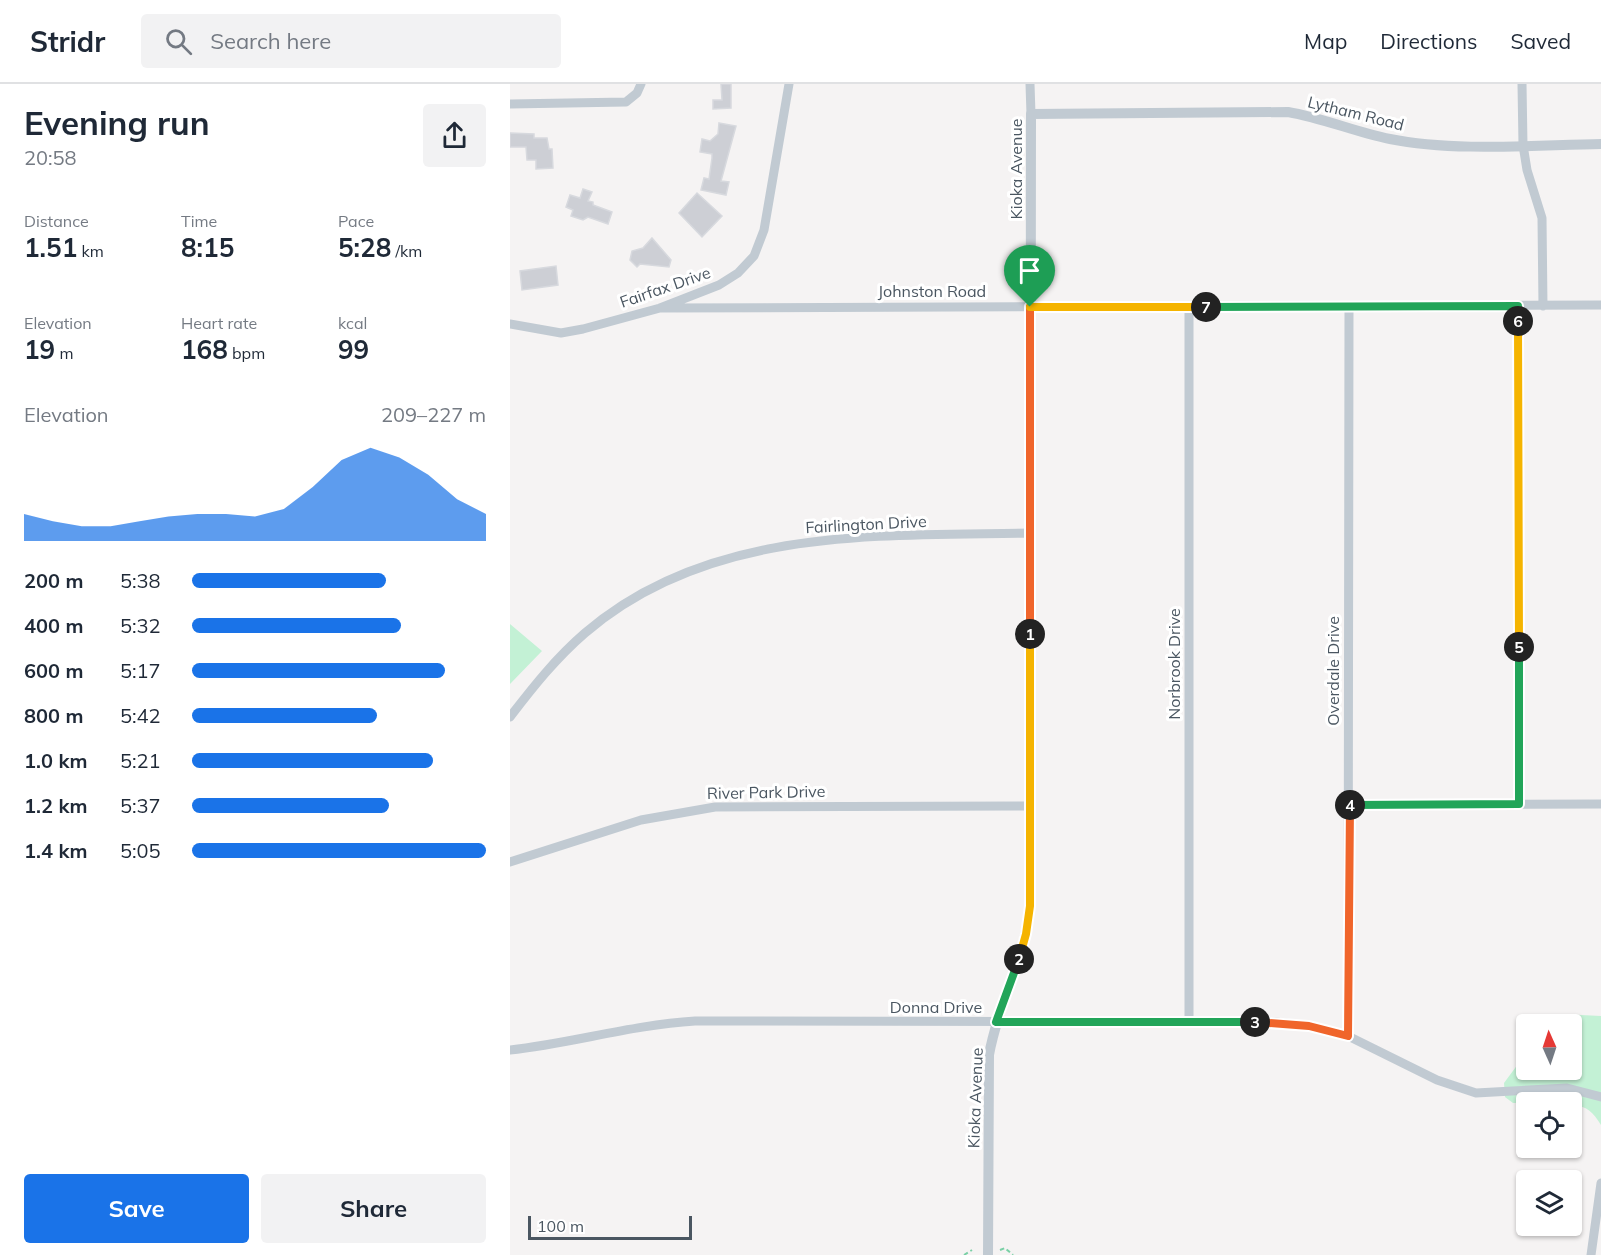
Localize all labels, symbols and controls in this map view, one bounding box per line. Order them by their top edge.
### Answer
search box [141,14,561,68]
text: Stridr [30,24,105,59]
icon: search [162,25,195,58]
text: Search here [210,27,331,55]
text: Map [1304,28,1347,54]
text: Directions [1380,28,1477,54]
text: Saved [1510,28,1571,54]
street label: Lytham Road [1306,91,1406,135]
text: Evening run [24,102,210,143]
button: share [423,104,486,167]
street label: Kioka Avenue [1006,119,1026,219]
text: 20:58 [24,145,77,170]
text: Distance [24,211,89,231]
text: Time [181,211,217,231]
text: Pace [338,211,374,231]
text: 1.51 [24,231,77,264]
text: 8:15 [181,231,234,264]
text: 5:28 [338,231,391,264]
text: km [77,241,104,261]
text: /km [391,241,422,261]
pin [1004,245,1055,307]
icon: arrive [1013,254,1046,287]
street label: Fairfax Drive [617,262,713,312]
street label: Johnston Road [878,281,986,301]
pin: 7 [1191,292,1221,322]
text: 7 [1201,297,1211,317]
pin: 6 [1503,306,1533,336]
text: 6 [1513,311,1523,331]
text: Elevation [24,313,92,333]
text: Heart rate [181,313,257,333]
text: kcal [338,313,367,333]
text: 19 [24,333,55,366]
text: 168 [181,333,228,366]
text: 99 [338,333,369,366]
text: m [55,343,73,363]
text: bpm [228,343,265,363]
text: Elevation [24,402,109,427]
text: 209–227 m [381,402,486,427]
street label: Fairlington Drive [805,511,927,537]
text: 200 m [24,568,83,593]
text: 5:38 [120,568,161,593]
street label: Norbrook Drive [1164,608,1184,720]
text: 400 m [24,613,83,638]
text: 5:32 [120,613,161,638]
street label: Overdale Drive [1323,616,1343,726]
pin: 1 [1015,619,1045,649]
text: 1 [1025,624,1035,644]
pin: 5 [1504,632,1534,662]
text: 5 [1514,637,1524,657]
text: 600 m [24,658,83,683]
text: 5:17 [120,658,161,683]
text: 800 m [24,703,83,728]
text: 5:42 [120,703,161,728]
text: 1.0 km [24,748,87,773]
text: 5:21 [120,748,161,773]
street label: River Park Drive [707,781,825,803]
pin: 4 [1335,790,1365,820]
text: 1.2 km [24,793,87,818]
text: 5:37 [120,793,161,818]
text: 4 [1345,795,1355,815]
text: 1.4 km [24,838,87,863]
text: 5:05 [120,838,161,863]
pin: 2 [1004,944,1034,974]
text: 2 [1014,949,1024,969]
street label: Donna Drive [890,997,982,1017]
pin: 3 [1240,1007,1270,1037]
text: 3 [1250,1012,1260,1032]
north arrow [1516,1014,1582,1080]
map controls [1516,1014,1582,1236]
street label: Kioka Avenue [963,1047,987,1149]
button: locate [1516,1092,1582,1158]
button: layers [1516,1170,1582,1236]
button: Save [24,1174,249,1243]
button: Share [261,1174,486,1243]
scale bar [528,1213,692,1240]
text: 100 m [537,1216,584,1236]

